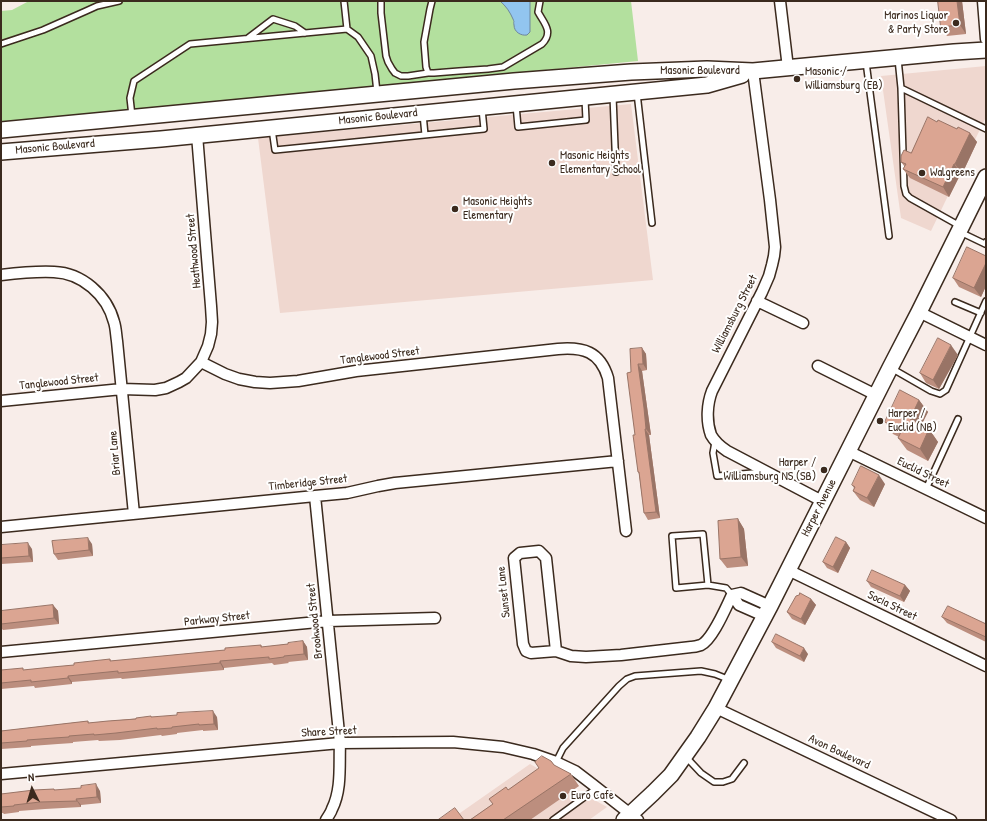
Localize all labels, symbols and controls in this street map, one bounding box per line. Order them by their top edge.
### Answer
place label: Marinos Liquor & Party Store [884,9,948,37]
marker: Marinos Liquor & Party Store [951,18,961,28]
street label: Masonic Boulevard [660,64,740,78]
place label: Masonic / Williamsburg (EB) [805,65,883,93]
marker: Masonic / Williamsburg (EB) [792,74,802,84]
street label: Masonic Boulevard [338,106,418,128]
street label: Masonic Boulevard [15,136,95,158]
place label: Masonic Heights Elementary School [560,149,641,177]
marker: Masonic Heights Elementary School [547,158,557,168]
place label: Walgreens [930,166,975,180]
marker: Walgreens [917,168,927,178]
place label: Masonic Heights Elementary [463,195,532,223]
marker: Masonic Heights Elementary [450,204,460,214]
street label: Heathwood Street [184,213,204,289]
street label: Williamsburg Street [709,272,761,356]
street label: Tanglewood Street [340,344,420,368]
street label: Tanglewood Street [19,371,99,393]
place label: Harper / Euclid (NB) [888,407,937,435]
marker: Harper / Euclid (NB) [875,416,885,426]
street label: Briar Lane [106,430,124,476]
street label: Euclid Street [895,454,951,492]
place label: Harper / Williamsburg NS (SB) [723,456,816,484]
marker: Harper / Williamsburg NS (SB) [819,465,829,475]
street label: Timberidge Street [268,472,348,494]
street label: Harper Avenue [798,477,840,539]
street label: Sunset Lane [494,566,514,618]
street label: Brookwood Street [304,582,326,660]
street label: Socia Street [865,588,919,624]
street label: Parkway Street [183,608,251,630]
street label: Share Street [301,723,357,741]
street label: Avon Boulevard [806,731,872,773]
north arrow [12,769,52,809]
text: N [27,770,34,784]
place label: Euro Cafe [571,789,614,803]
marker: Euro Cafe [558,791,568,801]

